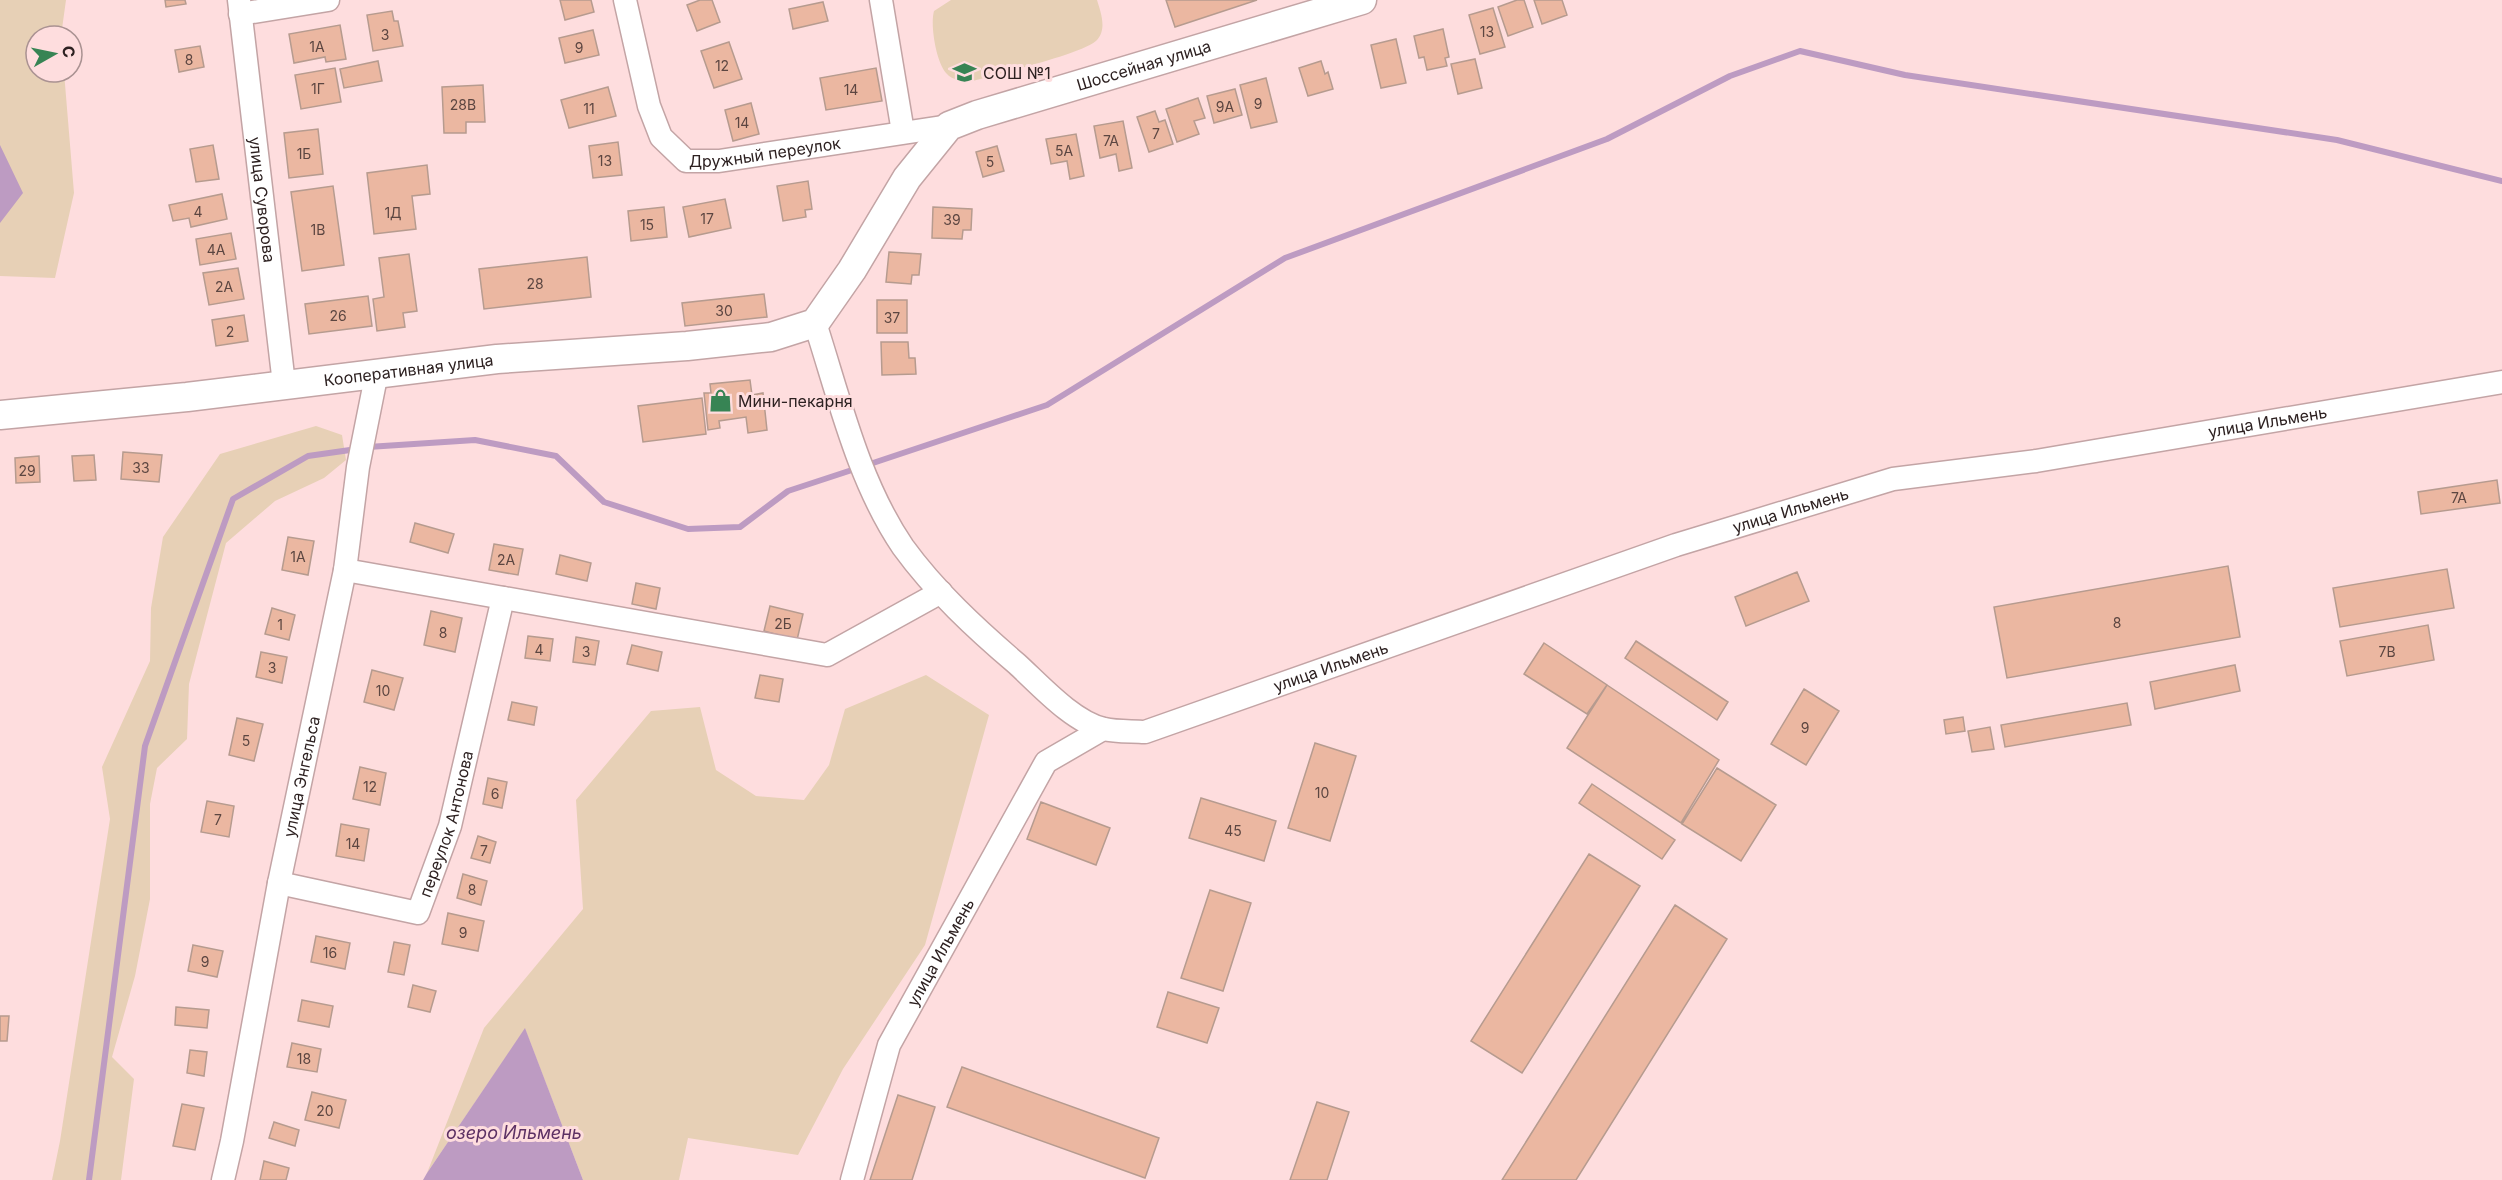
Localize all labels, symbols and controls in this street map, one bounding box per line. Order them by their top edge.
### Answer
house number: 13 [1480,23,1494,40]
north arrow [24,24,84,84]
house number: 3 [381,26,389,43]
street label: Шоссейная улица [1074,36,1213,95]
house number: 1А [309,38,325,55]
house number: 9 [575,39,583,56]
text: С [58,44,80,59]
house number: 8 [185,51,193,68]
house number: 12 [715,57,729,74]
school or university icon: СОШ №1 [952,60,978,86]
place label: СОШ №1 [983,63,1051,83]
house number: 1Г [311,80,325,97]
house number: 14 [844,81,858,98]
house number: 9 [1254,95,1262,112]
house number: 28В [450,96,476,113]
house number: 9А [1216,98,1235,115]
house number: 11 [583,100,595,117]
house number: 14 [735,114,749,131]
house number: 7 [1152,125,1160,142]
house number: 7А [1103,132,1119,149]
street label: Дружный переулок [689,133,842,171]
street label: улица Суворова [245,136,280,264]
house number: 5А [1055,142,1073,159]
house number: 1Б [297,145,311,162]
house number: 13 [598,152,612,169]
house number: 5 [986,153,994,170]
house number: 4 [193,203,203,220]
house number: 1Д [384,204,402,221]
house number: 17 [700,210,714,227]
house number: 39 [943,211,961,228]
house number: 15 [640,216,654,233]
house number: 1В [311,221,325,238]
house number: 4А [207,241,226,258]
house number: 28 [526,275,544,292]
house number: 2А [215,278,233,295]
house number: 30 [715,302,733,319]
house number: 26 [329,307,347,324]
house number: 37 [884,309,900,326]
house number: 2 [226,323,234,340]
street label: Кооперативная улица [323,350,494,390]
shop icon: Мини-пекарня [707,388,733,414]
place label: Мини-пекарня [738,391,853,411]
street label: улица Ильмень [2207,402,2329,442]
house number: 33 [132,459,150,476]
house number: 29 [18,462,36,479]
street label: улица Ильмень [1730,483,1851,537]
house number: 7А [2451,489,2467,506]
house number: 1А [290,548,306,565]
house number: 2А [497,551,515,568]
house number: 8 [2113,614,2121,631]
house number: 2Б [774,615,792,632]
house number: 1 [277,616,283,633]
house number: 8 [439,624,447,641]
street label: улица Ильмень [1271,637,1391,696]
house number: 4 [534,641,544,658]
house number: 3 [582,643,590,660]
house number: 7В [2378,643,2396,660]
house number: 3 [268,659,276,676]
house number: 10 [376,682,390,699]
street label: улица Энгельса [279,714,324,839]
house number: 9 [1801,719,1809,736]
house number: 5 [242,732,250,749]
street label: переулок Антонова [415,749,477,900]
house number: 12 [363,778,377,795]
house number: 10 [1315,784,1329,801]
house number: 6 [491,785,499,802]
house number: 7 [214,811,222,828]
house number: 45 [1224,822,1242,839]
house number: 14 [346,835,360,852]
house number: 7 [480,842,488,859]
house number: 8 [468,881,476,898]
street label: улица Ильмень [903,895,978,1010]
house number: 9 [459,924,467,941]
house number: 16 [323,944,337,961]
house number: 9 [201,953,209,970]
house number: 18 [297,1050,311,1067]
house number: 20 [316,1102,334,1119]
water label: озеро Ильмень [446,1122,582,1143]

